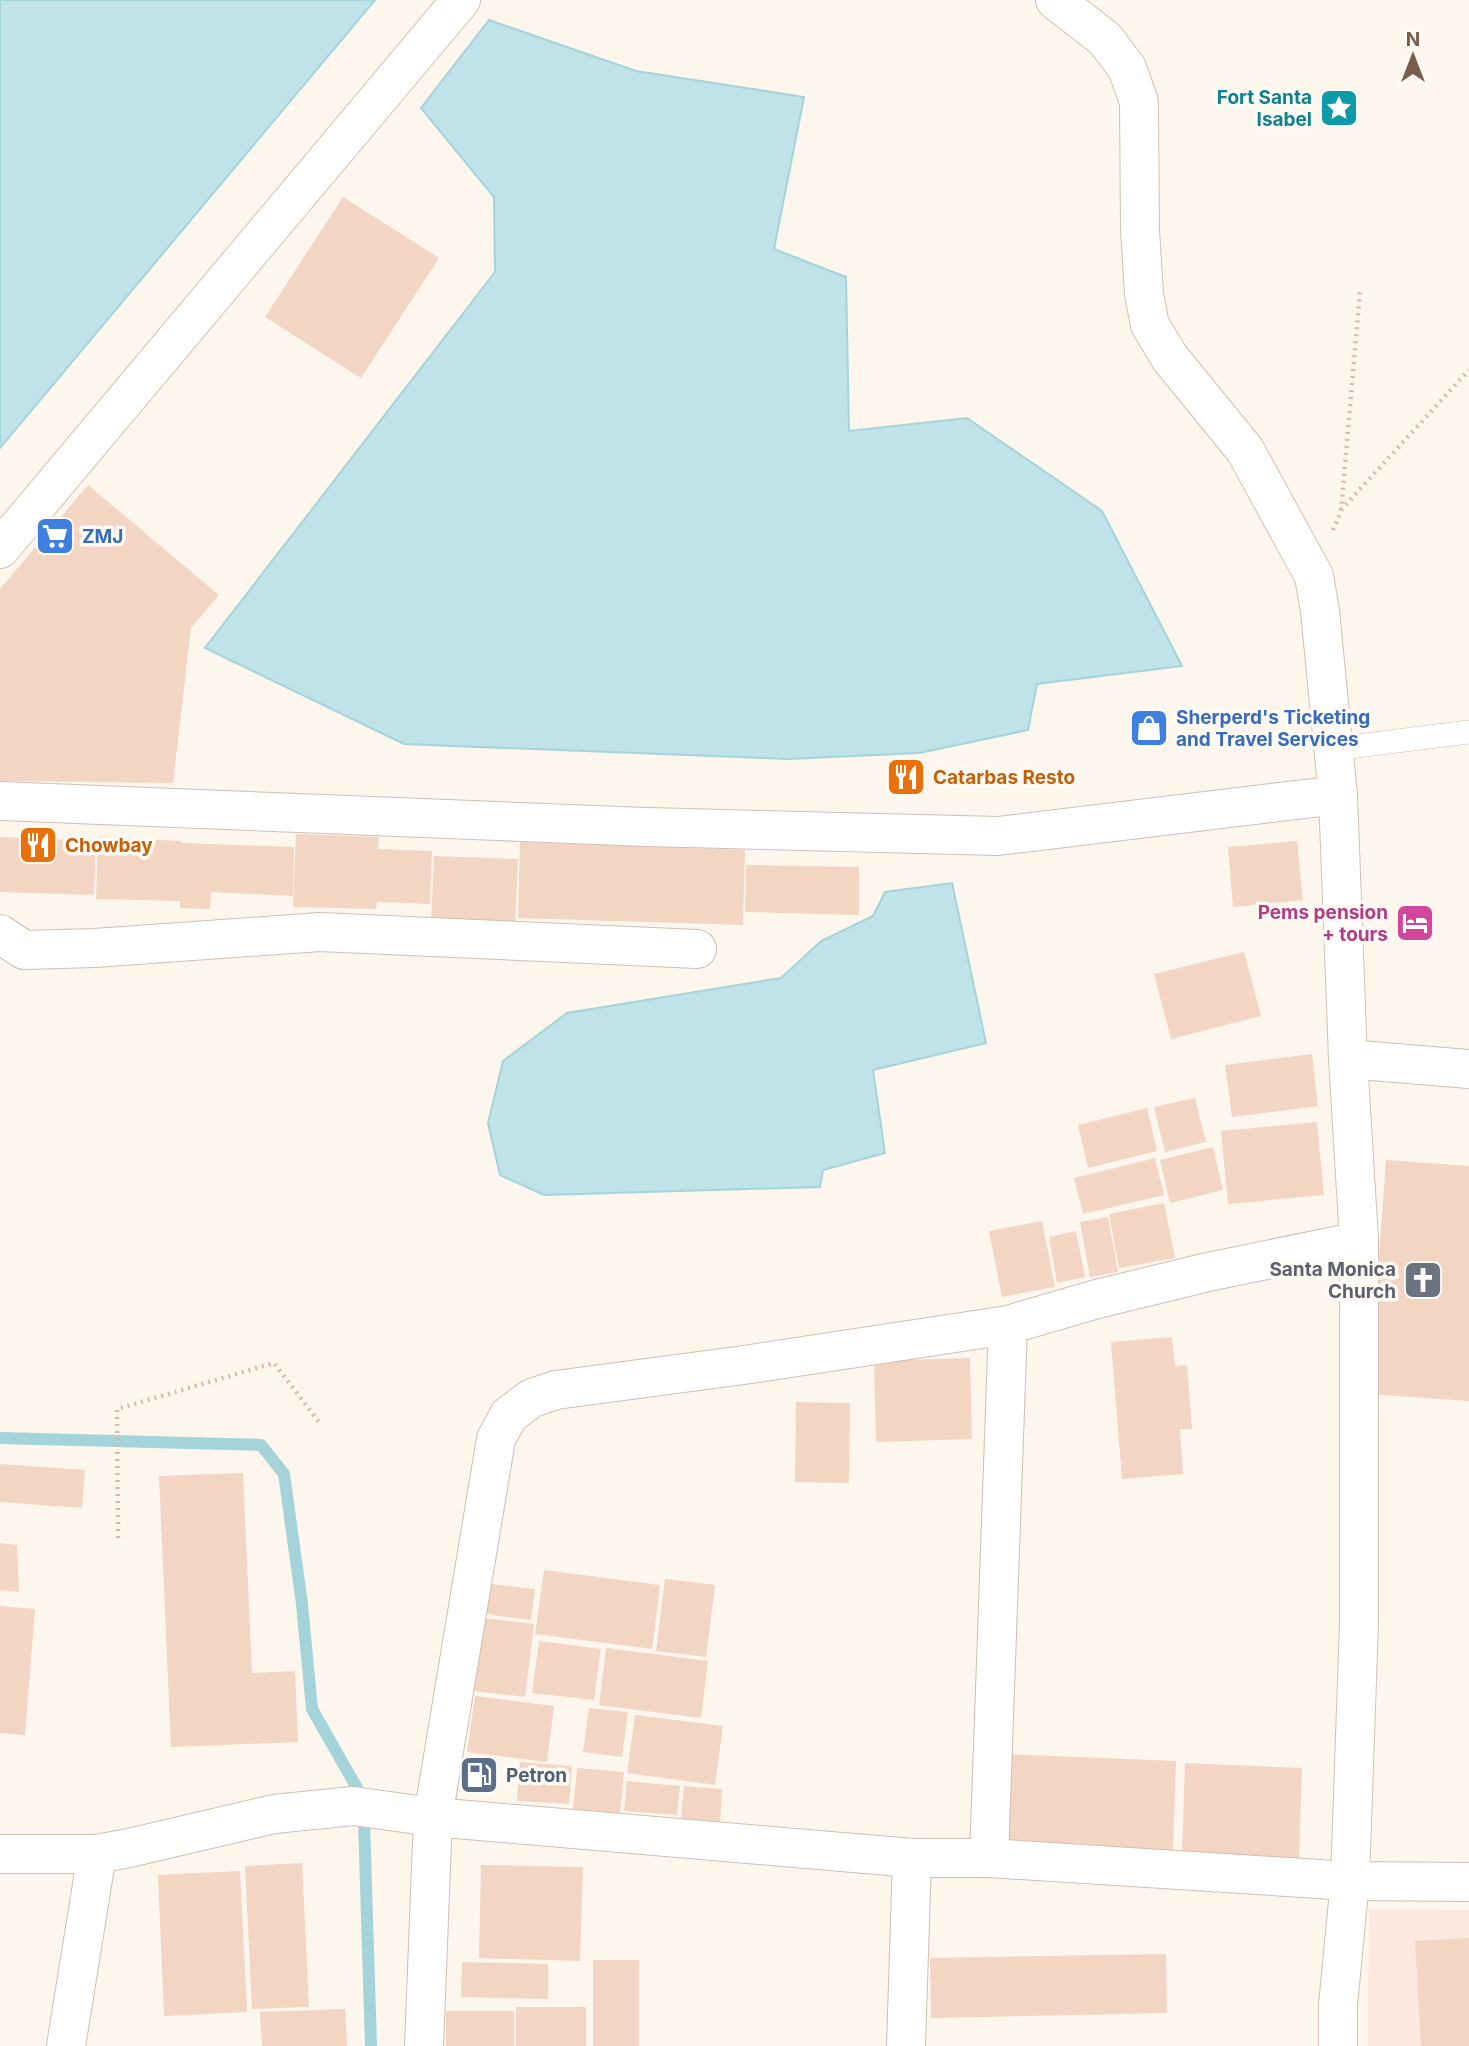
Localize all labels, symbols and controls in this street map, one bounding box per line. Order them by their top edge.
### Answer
north arrow [1378,21,1448,91]
text: N [1406,28,1420,51]
place label: Fort Santa Isabel [1217,86,1312,131]
place icon: Fort Santa Isabel [1318,87,1360,129]
supermarket icon: ZMJ [34,515,76,557]
place label: ZMJ [82,525,123,548]
place label: Sherperd's Ticketing and Travel Services [1176,706,1370,751]
shop icon: Sherperd's Ticketing and Travel Services [1128,707,1170,749]
restaurant icon: Catarbas Resto [885,756,927,798]
place label: Catarbas Resto [933,766,1075,789]
restaurant icon: Chowbay [17,824,59,866]
place label: Chowbay [65,834,153,857]
place label: Pems pension + tours [1258,901,1388,946]
hotel icon: Pems pension + tours [1394,902,1436,944]
place label: Santa Monica Church [1269,1258,1396,1303]
church icon: Santa Monica Church [1402,1259,1444,1301]
fuel station icon: Petron [458,1754,500,1796]
place label: Petron [506,1764,567,1787]

